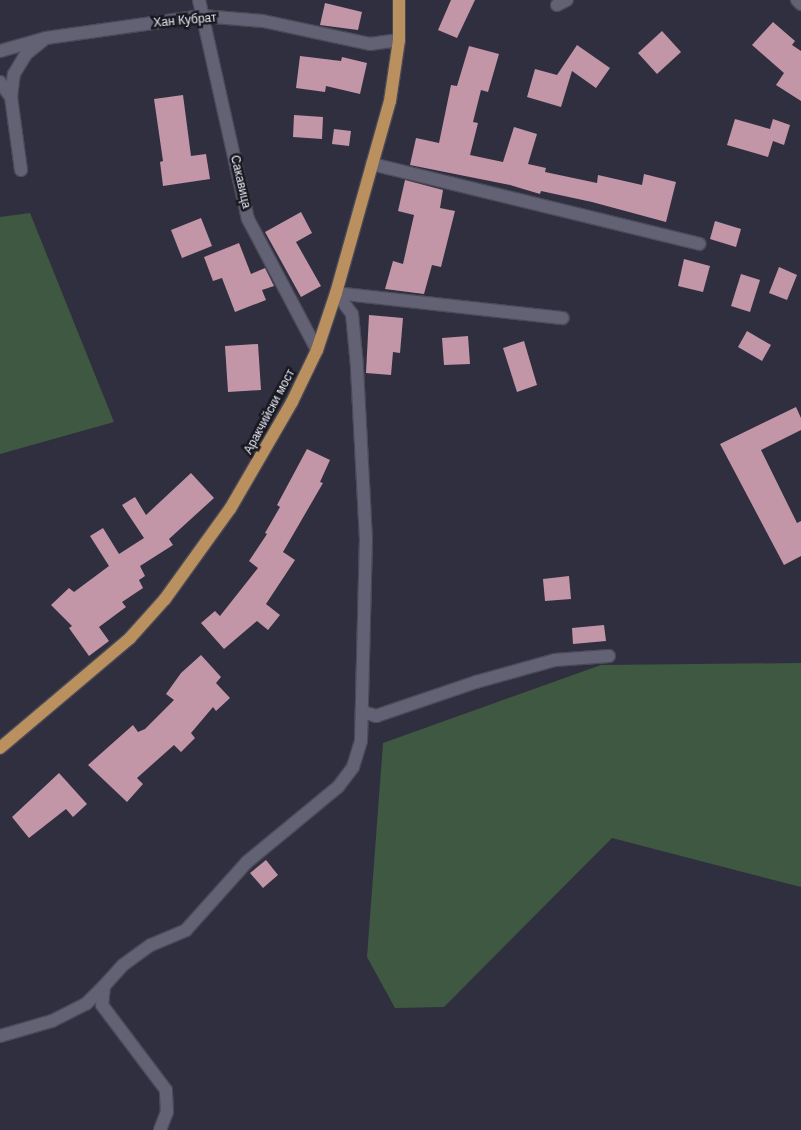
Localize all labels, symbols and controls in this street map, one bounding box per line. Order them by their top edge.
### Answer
street label: Хан Кубрат [153,11,217,31]
street label: Сакавица [227,154,253,210]
street label: Аракчийски мост [242,367,298,457]

